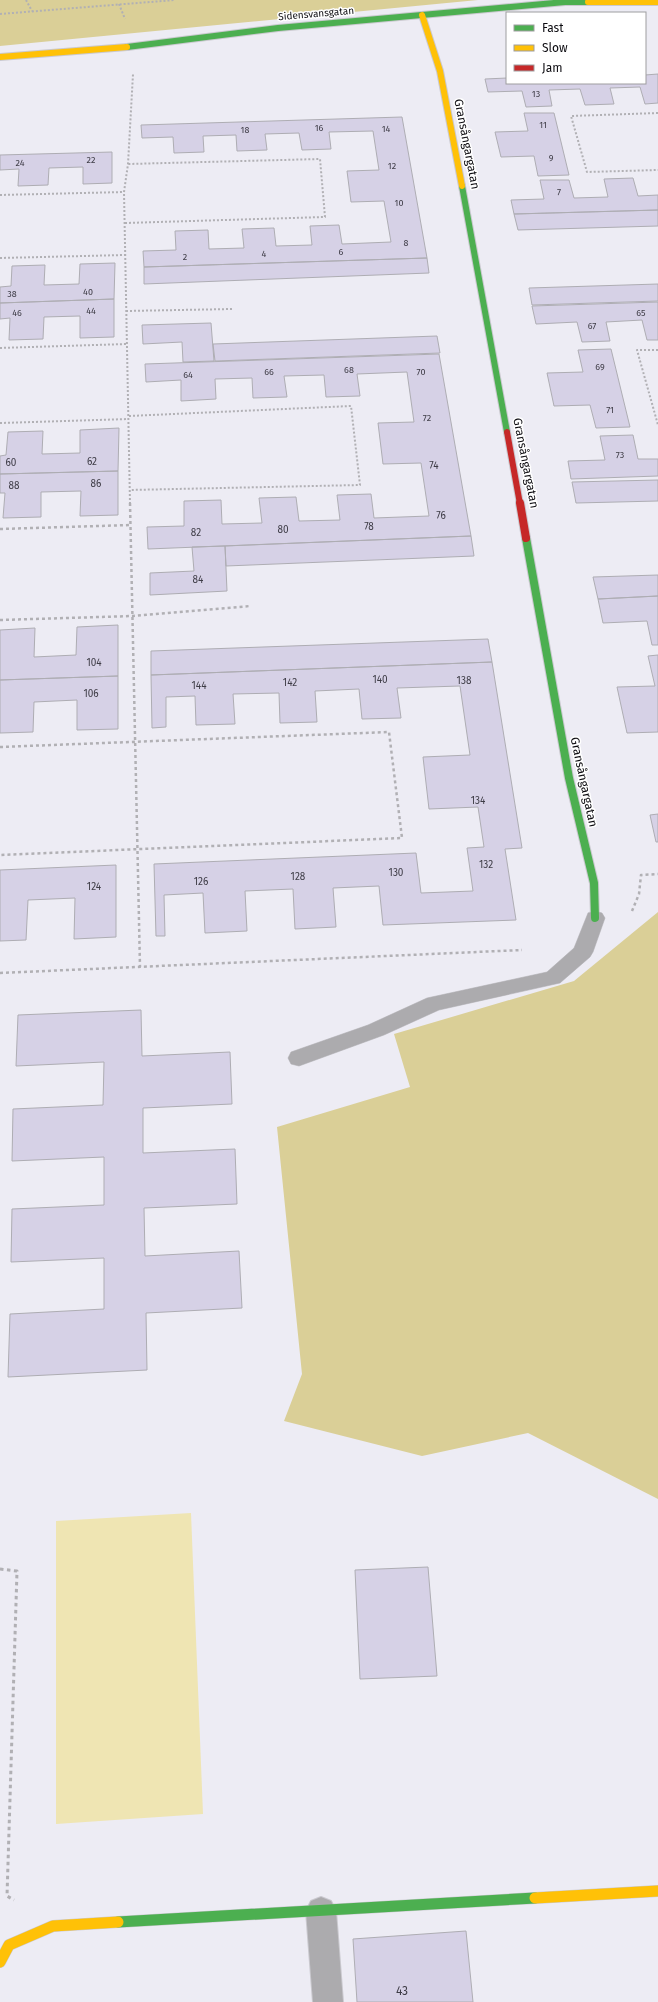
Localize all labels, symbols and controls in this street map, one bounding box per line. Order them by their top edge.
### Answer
street label: Sidensvansgatan [278,5,355,23]
legend [506,12,646,84]
text: Fast [542,21,564,35]
text: Slow [542,41,568,55]
text: Jam [542,61,562,75]
house number: 13 [532,89,540,99]
street label: Gransångargatan [451,98,483,190]
house number: 11 [539,120,547,130]
house number: 16 [315,123,324,133]
house number: 14 [382,124,391,134]
house number: 18 [241,125,249,135]
house number: 9 [549,153,554,163]
house number: 22 [87,155,95,165]
house number: 24 [15,158,25,168]
house number: 12 [388,161,396,171]
house number: 7 [557,187,561,197]
house number: 10 [395,198,403,208]
house number: 8 [404,238,409,248]
house number: 6 [339,247,344,257]
house number: 4 [262,249,267,259]
house number: 2 [183,252,187,262]
house number: 40 [83,287,93,297]
house number: 38 [7,289,17,299]
house number: 44 [86,306,96,316]
house number: 46 [12,308,22,318]
house number: 65 [636,308,646,318]
house number: 67 [588,321,596,331]
house number: 69 [595,362,605,372]
house number: 68 [344,365,354,375]
house number: 66 [264,367,274,377]
house number: 70 [417,367,425,377]
house number: 64 [183,370,193,380]
house number: 71 [606,405,614,415]
house number: 72 [423,413,431,423]
street label: Gransångargatan [510,417,542,509]
house number: 73 [616,450,624,460]
house number: 62 [87,456,97,468]
house number: 60 [6,457,17,469]
house number: 74 [429,460,439,472]
house number: 86 [91,478,101,490]
house number: 88 [8,480,20,492]
house number: 76 [436,510,446,522]
house number: 78 [364,521,374,533]
house number: 80 [277,524,289,536]
house number: 82 [191,527,201,539]
house number: 84 [193,574,204,586]
house number: 104 [86,657,102,669]
house number: 140 [372,674,388,686]
house number: 138 [457,675,472,687]
house number: 142 [283,677,297,689]
house number: 144 [192,680,207,692]
house number: 106 [83,688,99,700]
street label: Gransångargatan [568,736,600,828]
house number: 134 [471,795,486,807]
house number: 132 [479,859,493,871]
house number: 130 [389,867,404,879]
house number: 128 [291,871,306,883]
house number: 126 [194,876,208,888]
house number: 124 [87,881,102,893]
house number: 43 [396,1984,408,1998]

